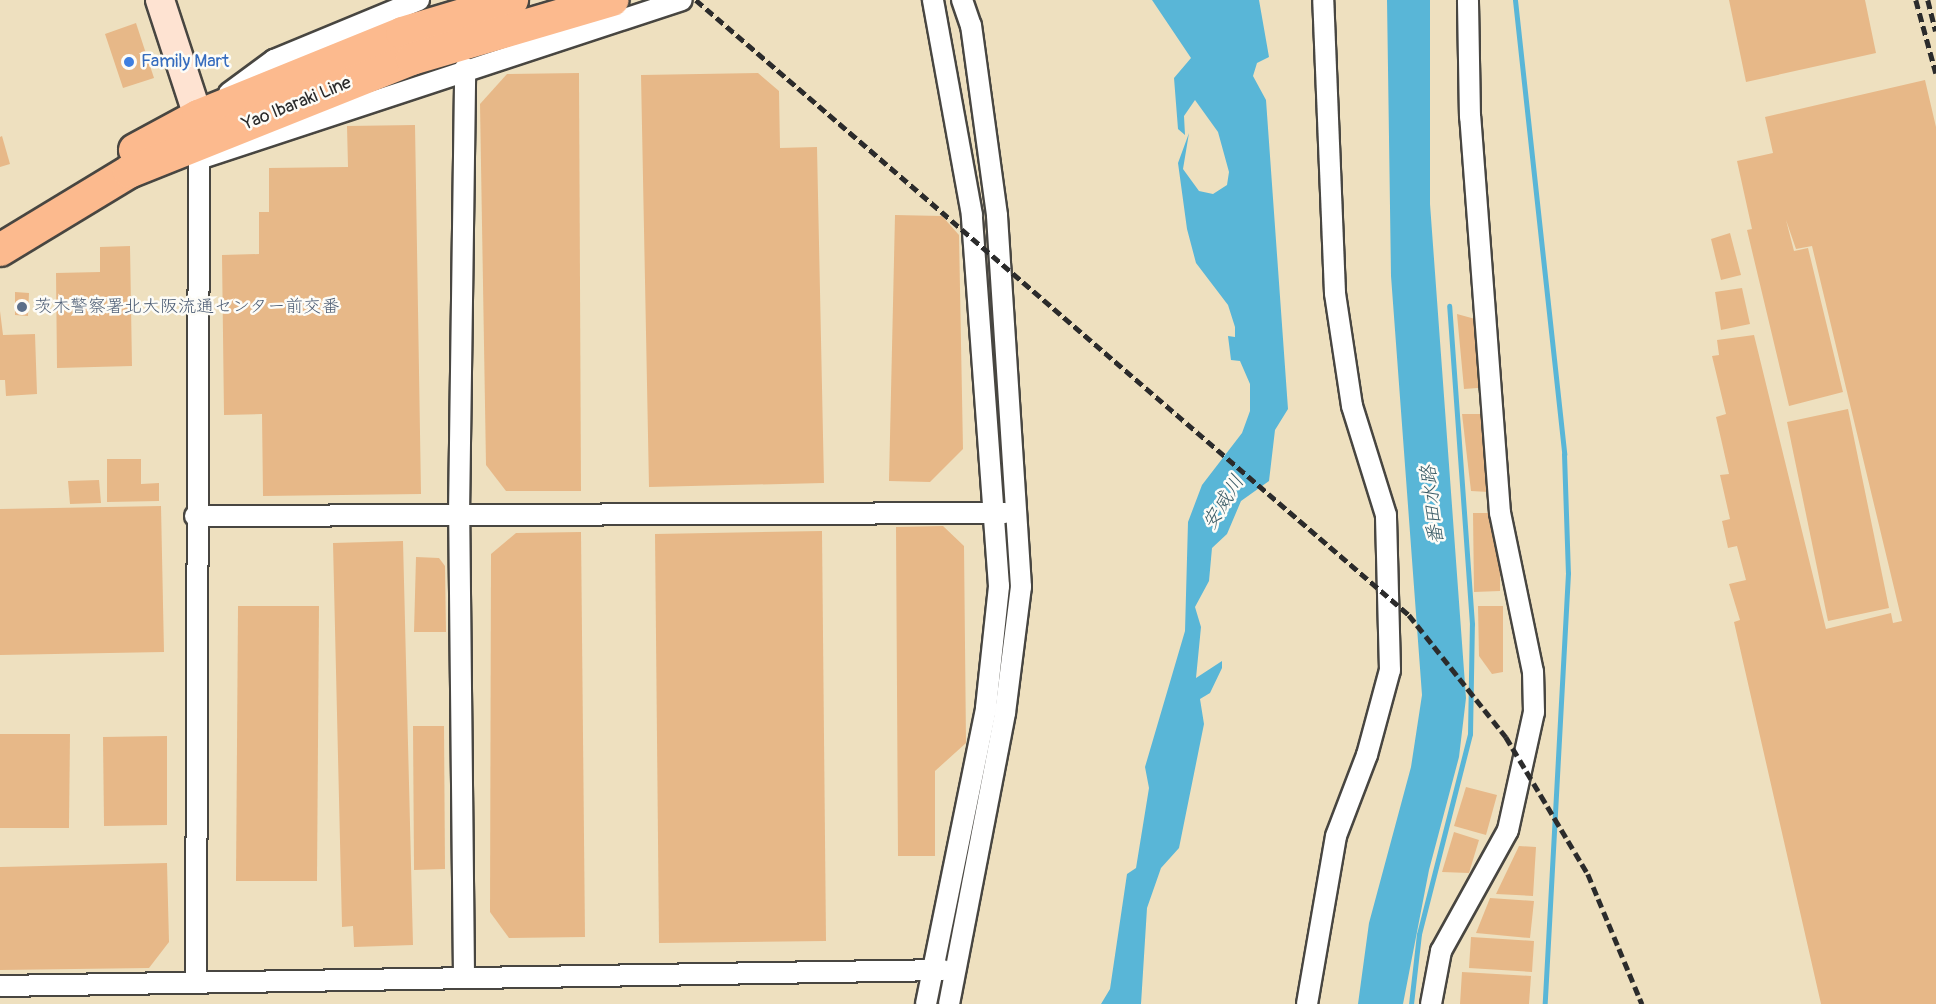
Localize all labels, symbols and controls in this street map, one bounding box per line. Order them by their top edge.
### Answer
place label: Family Mart [141,51,229,73]
marker: Family Mart [122,55,136,69]
street label: Yao Ibaraki Line [239,72,355,136]
place label: 茨木警察署北大阪流通センター前交番 [34,296,340,318]
marker: 茨木警察署北大阪流通センター前交番 [15,300,29,314]
water label: 番田水路 [1416,464,1448,546]
water label: 安威川 [1197,470,1249,534]

